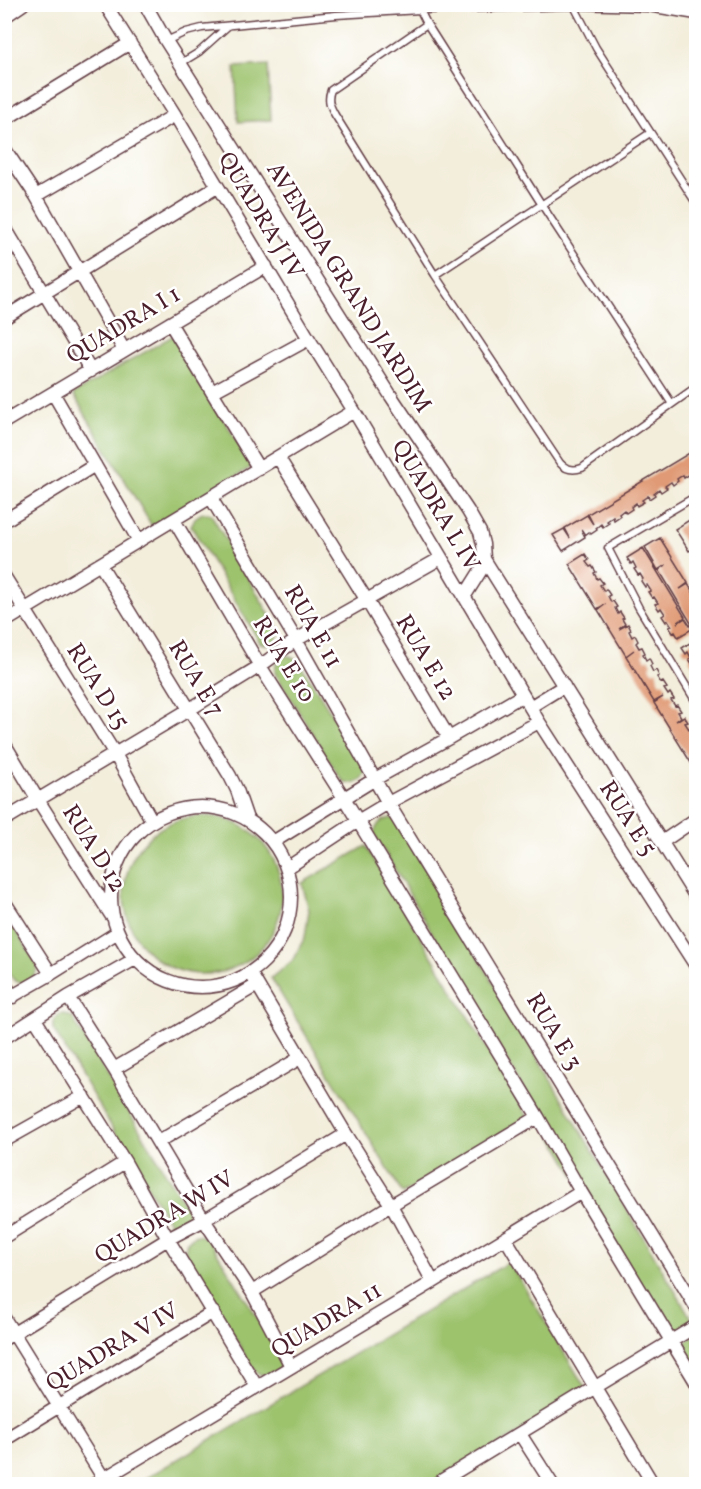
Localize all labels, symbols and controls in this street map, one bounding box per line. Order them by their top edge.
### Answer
street label: QUADRA J IV [209,146,311,286]
street label: AVENIDA GRAND JARDIM [257,156,439,420]
street label: QUADRA I 1 [60,278,188,374]
street label: QUADRA L IV [382,434,488,578]
street label: RUA E 11 [274,579,350,675]
street label: RUA E 12 [386,609,464,707]
street label: RUA E 10 [243,610,323,710]
street label: RUA E 7 [159,634,231,724]
street label: RUA D 15 [57,637,137,737]
street label: RUA E 5 [590,774,664,864]
street label: RUA D 12 [53,798,133,900]
street label: RUA E 3 [517,987,589,1077]
street label: QUADRA W IV [89,1163,241,1273]
street label: QUADRA 11 [265,1275,389,1367]
street label: QUADRA V IV [40,1295,186,1401]

